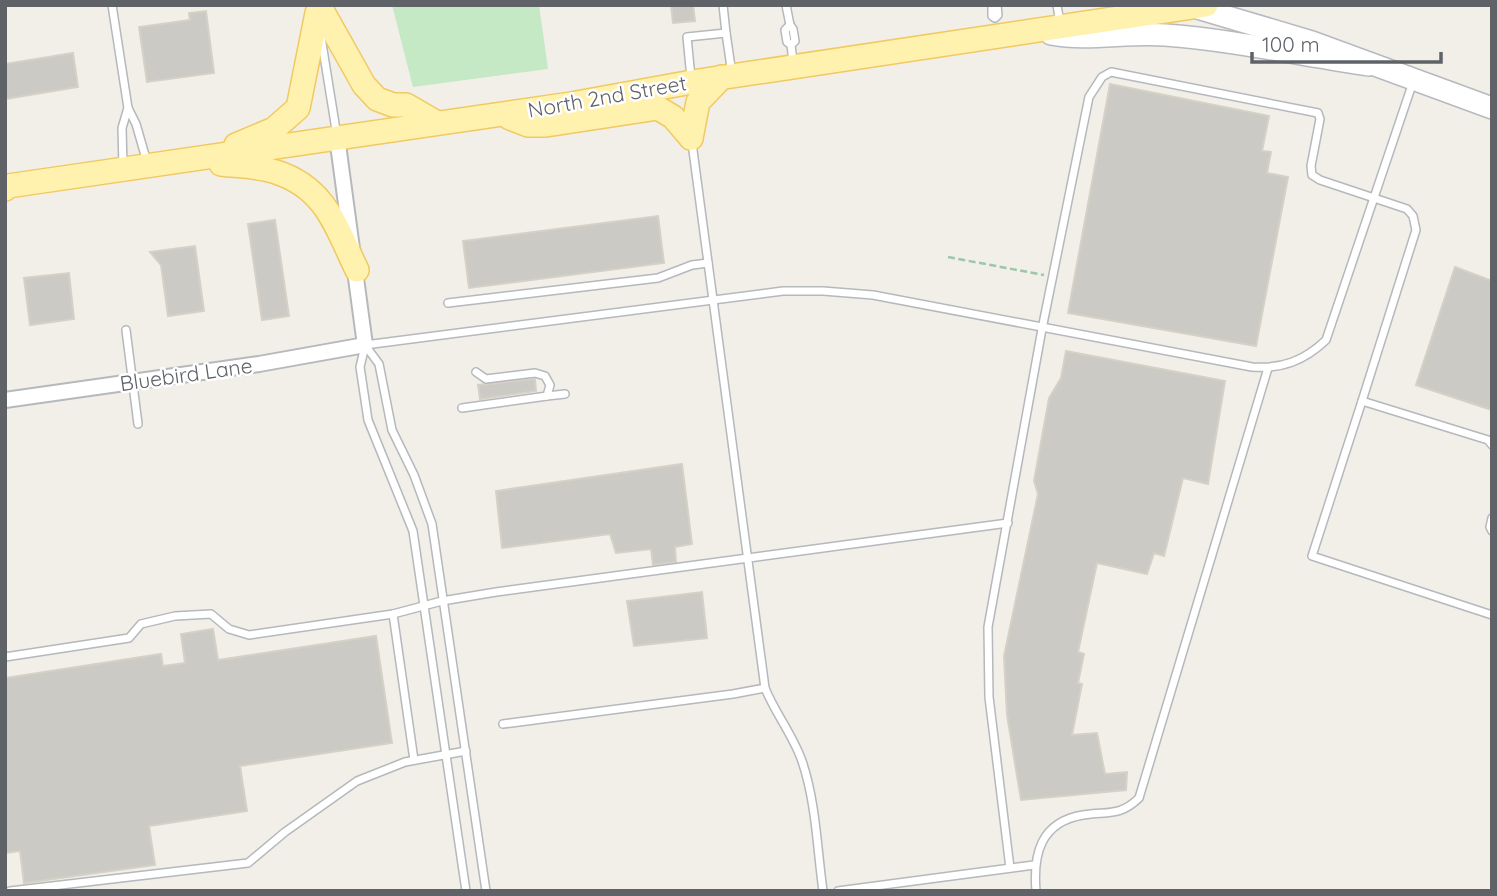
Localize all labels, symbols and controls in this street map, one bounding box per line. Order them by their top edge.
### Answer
scale bar [1252,21,1441,65]
text: 100 m [1262,31,1320,57]
street label: North 2nd Street [526,69,688,123]
street label: Bluebird Lane [118,352,254,396]

